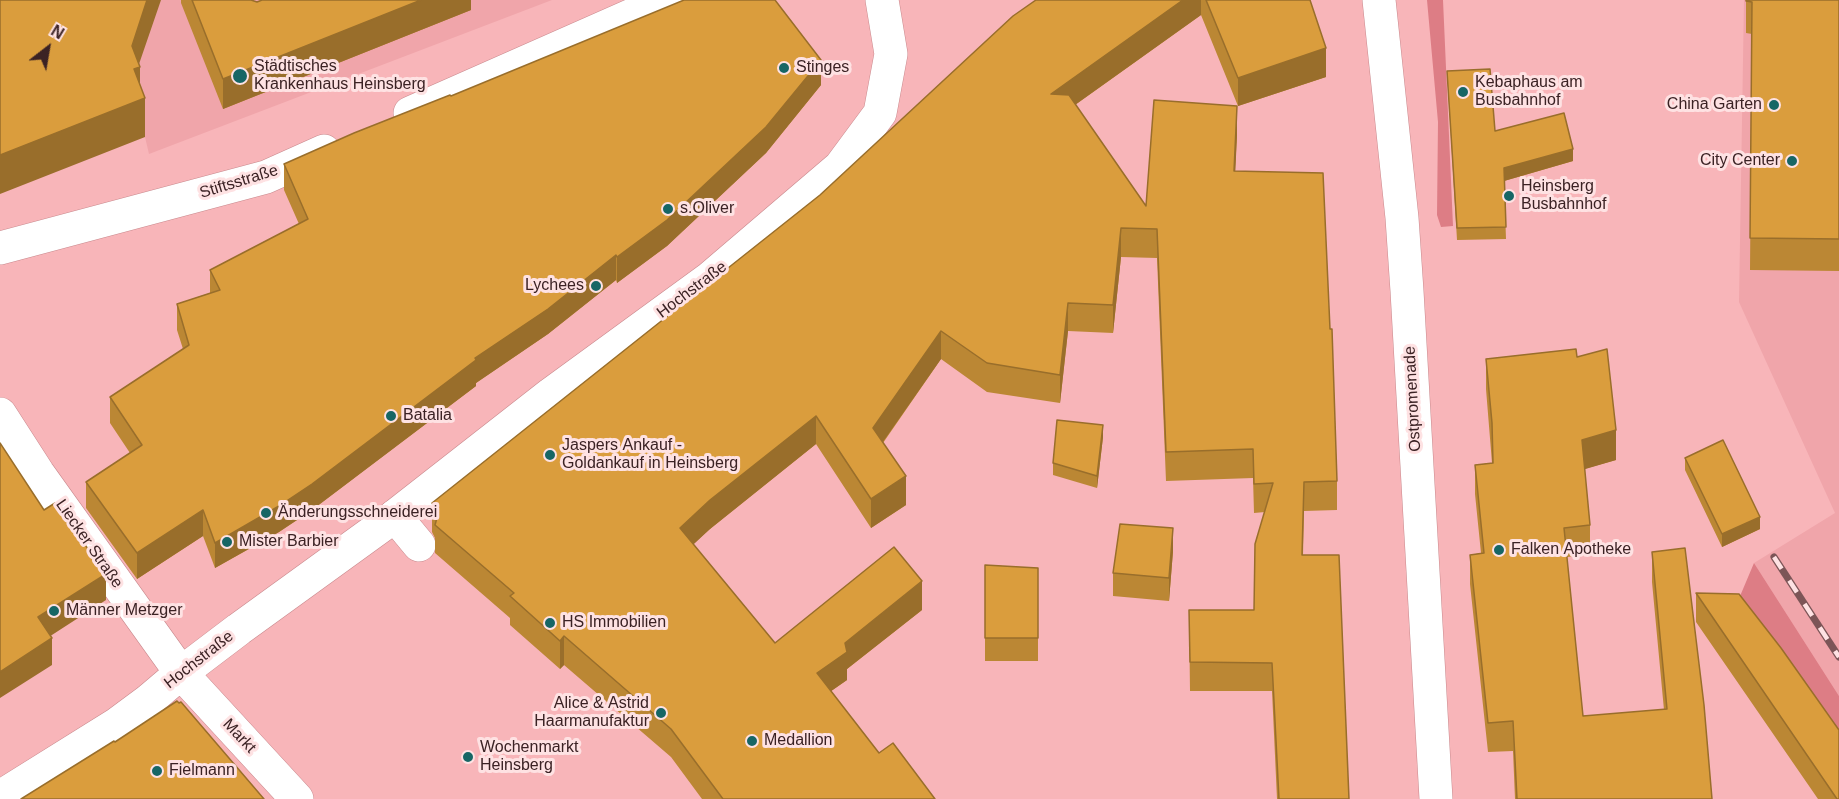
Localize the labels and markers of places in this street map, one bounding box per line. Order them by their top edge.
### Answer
place label: Städtisches Krankenhaus Heinsberg [254,57,426,95]
place label: Stinges [796,58,849,78]
marker: Stinges [777,61,791,75]
marker: Städtisches Krankenhaus Heinsberg [231,67,249,85]
place label: Kebaphaus am Busbahnhof [1475,73,1583,111]
marker: Kebaphaus am Busbahnhof [1456,85,1470,99]
place label: China Garten [1667,95,1762,115]
marker: China Garten [1767,98,1781,112]
place label: City Center [1700,151,1780,171]
marker: City Center [1785,154,1799,168]
place label: Heinsberg Busbahnhof [1521,177,1606,215]
marker: Heinsberg Busbahnhof [1502,189,1516,203]
place label: s.Oliver [680,199,734,219]
marker: s.Oliver [661,202,675,216]
place label: Lychees [525,276,584,296]
marker: Lychees [589,279,603,293]
place label: Batalia [403,406,452,426]
marker: Batalia [384,409,398,423]
place label: Jaspers Ankauf - Goldankauf in Heinsberg [562,436,738,474]
marker: Jaspers Ankauf - Goldankauf in Heinsberg [543,448,557,462]
place label: Änderungsschneiderei [278,503,437,523]
marker: Änderungsschneiderei [259,506,273,520]
place label: Mister Barbier [239,532,339,552]
marker: Mister Barbier [220,535,234,549]
place label: Falken Apotheke [1511,540,1631,560]
marker: Falken Apotheke [1492,543,1506,557]
place label: Männer Metzger [66,601,182,621]
marker: Männer Metzger [47,604,61,618]
place label: HS Immobilien [562,613,666,633]
marker: HS Immobilien [543,616,557,630]
place label: Alice & Astrid Haarmanufaktur [534,694,649,732]
marker: Alice & Astrid Haarmanufaktur [654,706,668,720]
place label: Medallion [764,731,832,751]
marker: Medallion [745,734,759,748]
place label: Wochenmarkt Heinsberg [480,738,578,776]
marker: Wochenmarkt Heinsberg [461,750,475,764]
place label: Fielmann [169,761,235,781]
marker: Fielmann [150,764,164,778]

